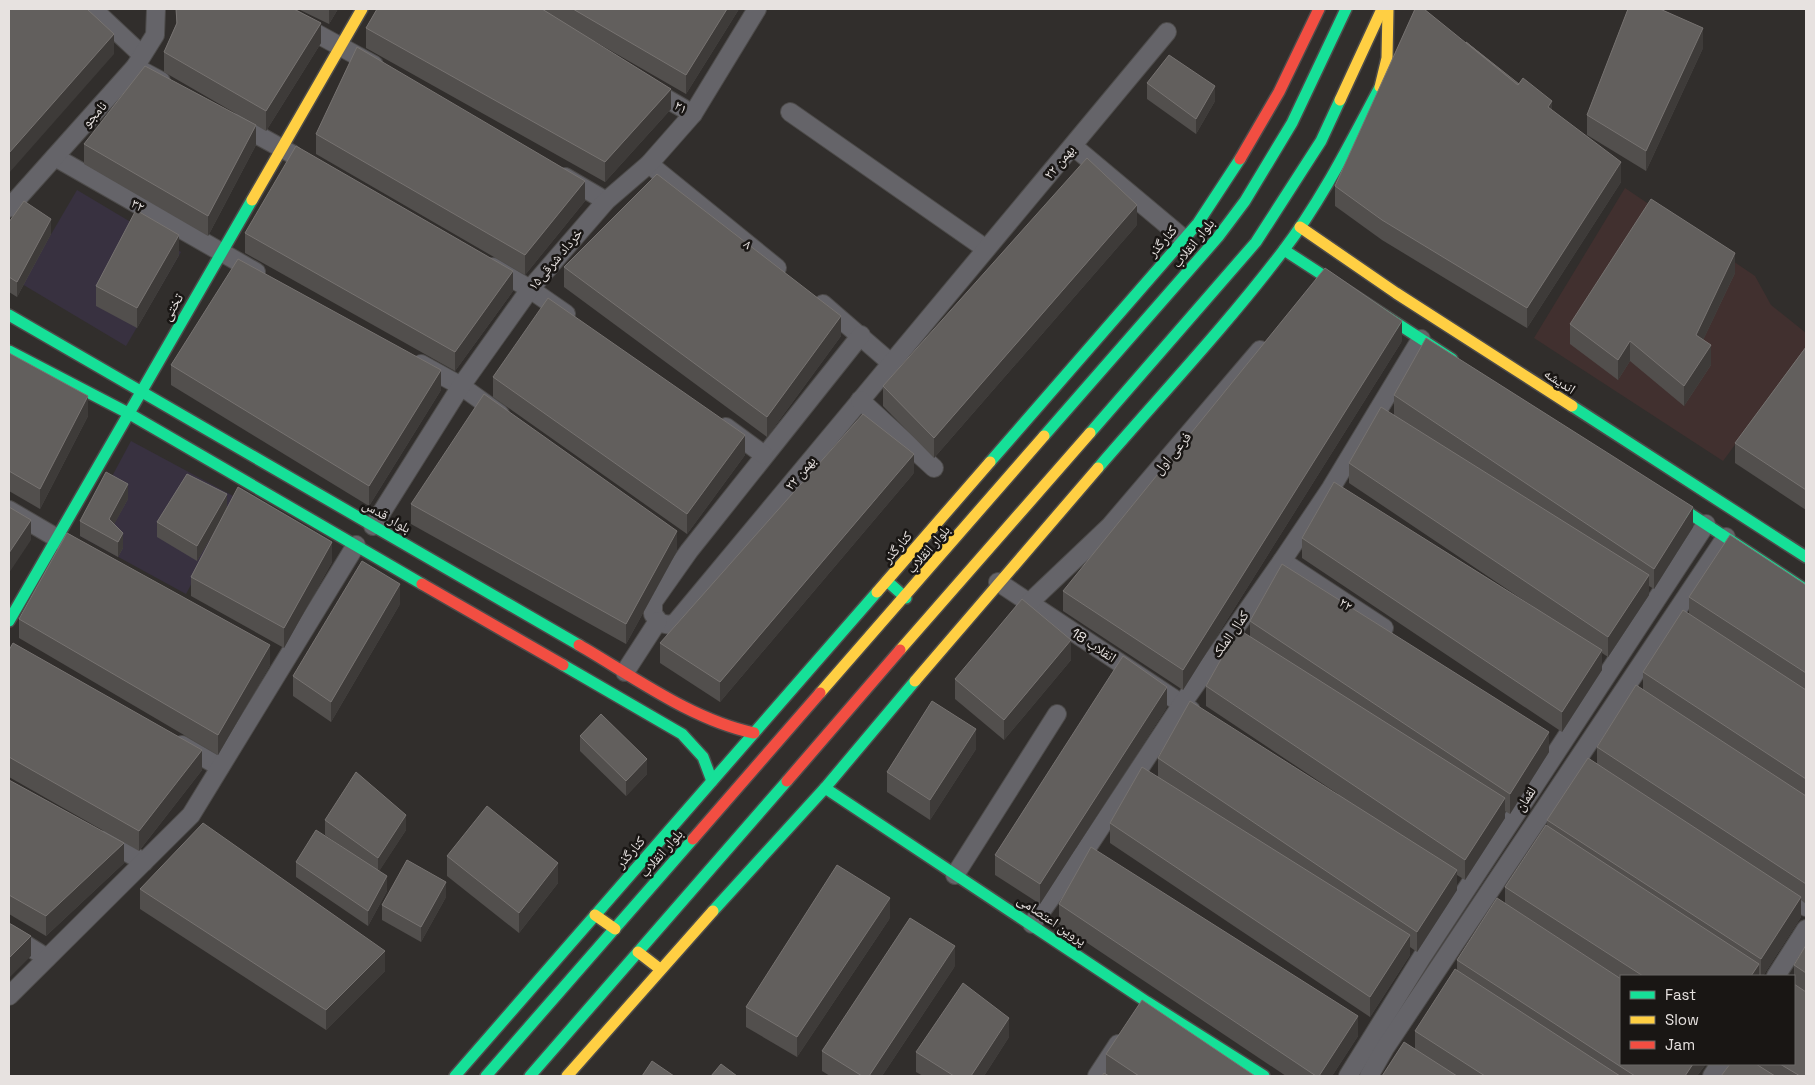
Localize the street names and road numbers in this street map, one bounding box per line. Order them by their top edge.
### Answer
street label: ۲۱ [671,96,691,118]
street label: نامجو [77,97,111,131]
street label: ۲۲ بهمن [1039,141,1079,183]
street label: ۳۲ [128,194,148,216]
street label: بلوار انقلاب [1168,215,1218,271]
street label: کنارگذر [1143,221,1181,262]
street label: ۱۵خرداد شرقی [524,224,586,294]
street label: ۸ [740,235,756,253]
street label: تختی [157,290,187,324]
street label: اندیشه [1541,364,1579,398]
street label: فرعی اول [1149,428,1195,478]
street label: ۲۲ بهمن [780,452,820,494]
street label: بلوار قدس [360,495,415,537]
street label: بلوار انقلاب [902,521,954,577]
street label: کنارگذر [878,527,916,568]
street label: ۲۲ [1336,593,1356,615]
street label: کمال الملک [1207,607,1253,661]
street label: انقلاب 18 [1068,624,1120,666]
street label: لقمان [1510,783,1540,815]
street label: بلوار انقلاب [635,825,687,881]
street label: کنارگذر [611,832,649,873]
street label: پروین اعتصامی [1014,890,1090,950]

